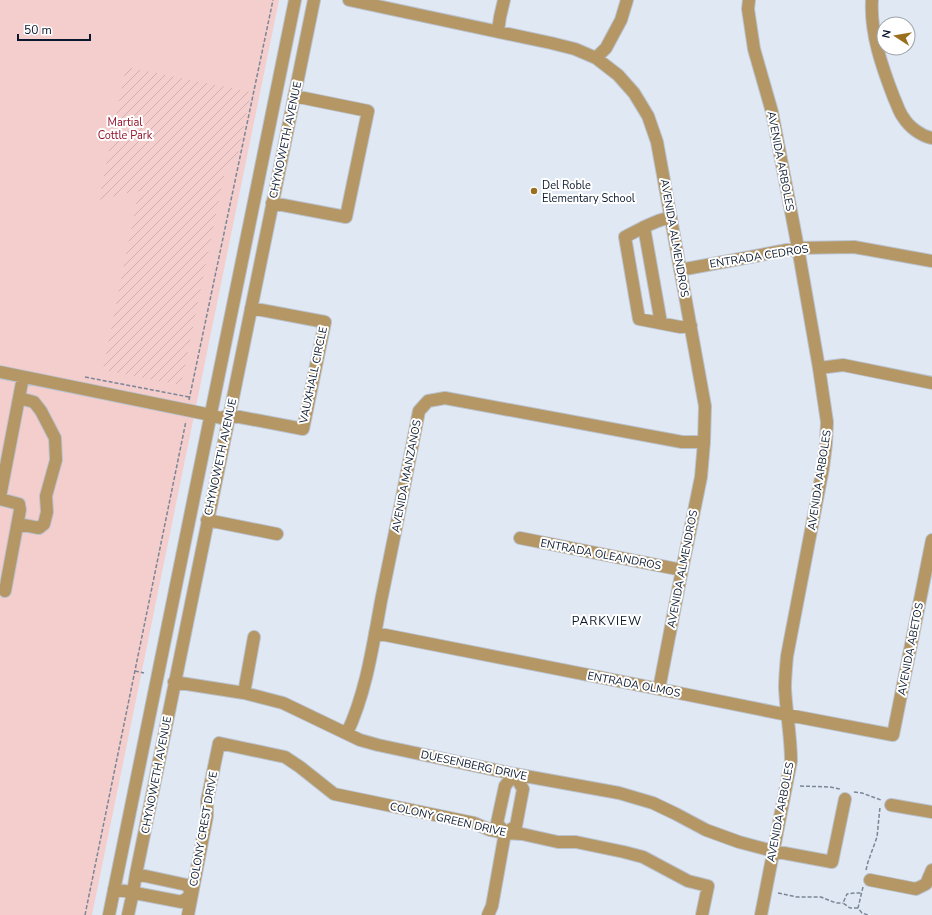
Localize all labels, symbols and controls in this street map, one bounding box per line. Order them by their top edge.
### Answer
scale bar [18,16,90,42]
north arrow [876,16,916,56]
text: 50 m [24,22,52,38]
text: N [879,28,895,40]
street label: CHYNOWETH AVENUE [266,80,305,200]
street label: AVENIDA ARBOLES [763,110,798,213]
park label: Martial Cottle Park [98,115,153,143]
place label: Del Roble Elementary School [542,178,636,206]
street label: AVENIDA ALMENDROS [657,178,692,299]
marker: Del Roble Elementary School [529,186,539,196]
street label: ENTRADA CEDROS [709,241,810,272]
street label: VAUXHALL CIRCLE [296,325,331,426]
street label: CHYNOWETH AVENUE [201,397,240,517]
street label: AVENIDA MANZANOS [388,418,425,534]
street label: AVENIDA ARBOLES [804,429,835,531]
street label: AVENIDA ALMENDROS [664,509,701,629]
street label: ENTRADA OLEANDROS [539,535,663,574]
street label: AVENIDA ABETOS [894,601,927,697]
district label: PARKVIEW [572,613,642,629]
street label: ENTRADA OLMOS [586,668,682,701]
street label: CHYNOWETH AVENUE [138,715,175,835]
street label: DUESENBERG DRIVE [419,747,528,784]
street label: AVENIDA ARBOLES [763,761,798,863]
street label: COLONY CREST DRIVE [186,770,221,888]
street label: COLONY GREEN DRIVE [388,799,507,840]

